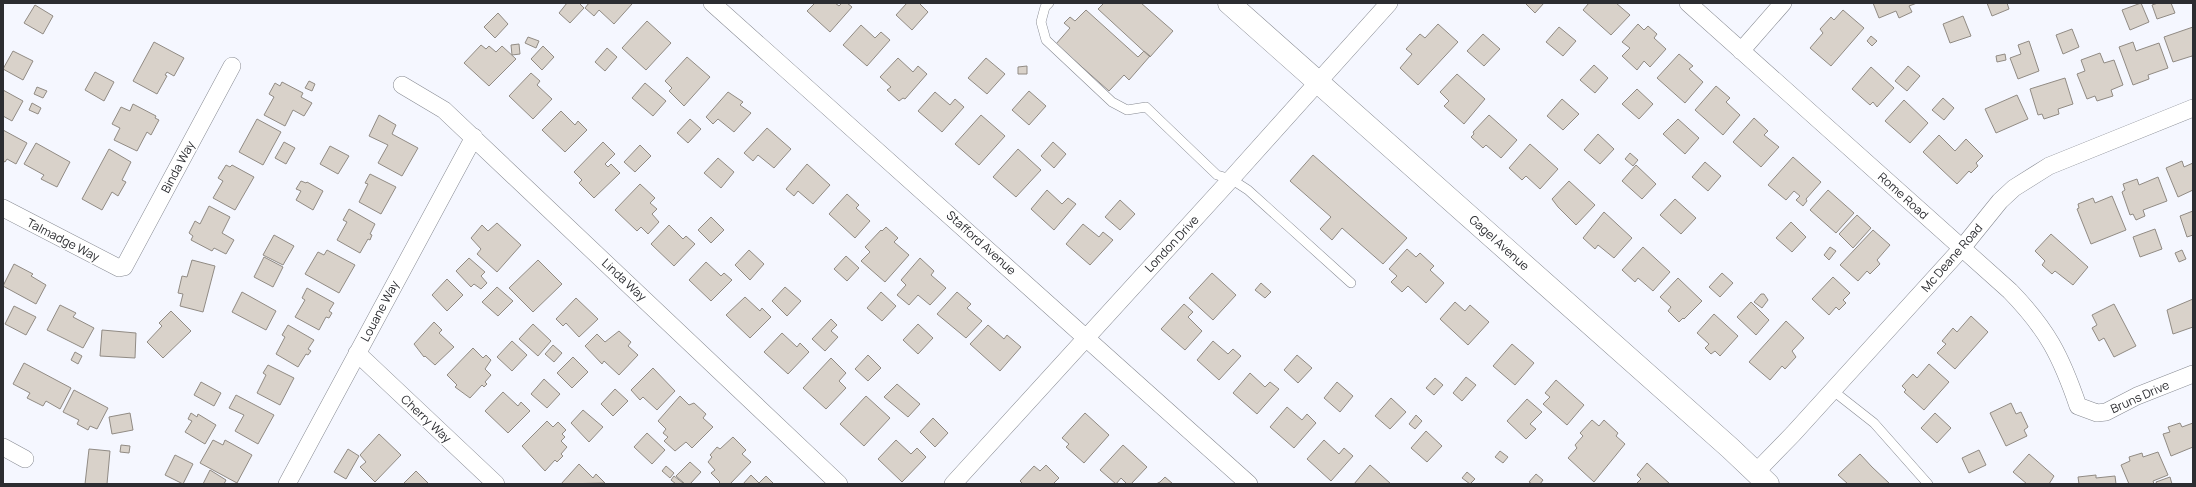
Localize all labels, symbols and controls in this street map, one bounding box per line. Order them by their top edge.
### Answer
street label: Binda Way [157,137,199,196]
street label: Rome Road [1874,168,1932,223]
street label: Stafford Avenue [943,207,1020,279]
street label: London Drive [1141,211,1202,276]
street label: Gagel Avenue [1466,211,1533,274]
street label: Talmadge Way [24,214,103,265]
street label: Mc Deane Road [1917,220,1986,296]
street label: Linda Way [598,254,651,305]
street label: Louane Way [356,277,403,344]
street label: Bruns Drive [2108,376,2172,417]
street label: Cherry Way [397,391,456,447]

